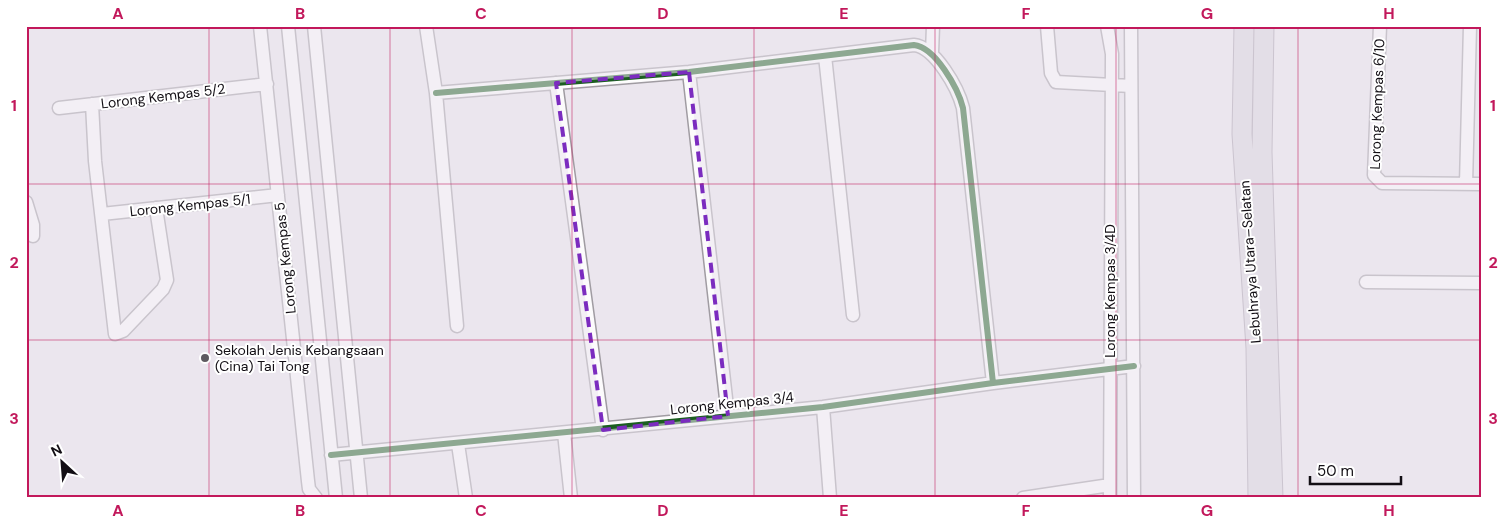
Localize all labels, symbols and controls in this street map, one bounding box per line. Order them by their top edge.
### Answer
text: A [112,3,124,24]
text: B [295,3,305,24]
text: C [475,3,487,24]
text: D [657,3,669,24]
text: E [839,3,849,24]
text: F [1022,3,1031,24]
text: G [1201,3,1213,24]
text: H [1383,3,1395,24]
street label: Lorong Kempas 6/10 [1366,38,1388,170]
street label: Lorong Kempas 5/2 [100,79,226,113]
text: 1 [11,95,17,116]
text: 1 [1490,95,1496,116]
street label: Lebuhraya Utara–Selatan [1235,180,1265,344]
street label: Lorong Kempas 5/1 [129,190,251,220]
street label: Lorong Kempas 5 [270,201,300,315]
street label: Lorong Kempas 3/4D [1101,224,1119,358]
text: 2 [9,252,19,273]
text: 2 [1488,252,1498,273]
place label: Sekolah Jenis Kebangsaan (Cina) Tai Tong [215,341,384,375]
marker: Sekolah Jenis Kebangsaan (Cina) Tai Tong [199,352,211,364]
street label: Lorong Kempas 3/4 [669,388,795,418]
text: 3 [9,408,19,429]
text: 3 [1488,408,1498,429]
north arrow [38,436,88,486]
text: N [48,440,65,461]
scale bar [1310,454,1401,486]
text: 50 m [1317,461,1354,481]
text: A [112,500,124,521]
text: B [295,500,305,521]
text: C [475,500,487,521]
text: D [657,500,669,521]
text: E [839,500,849,521]
text: F [1022,500,1031,521]
text: G [1201,500,1213,521]
text: H [1383,500,1395,521]

